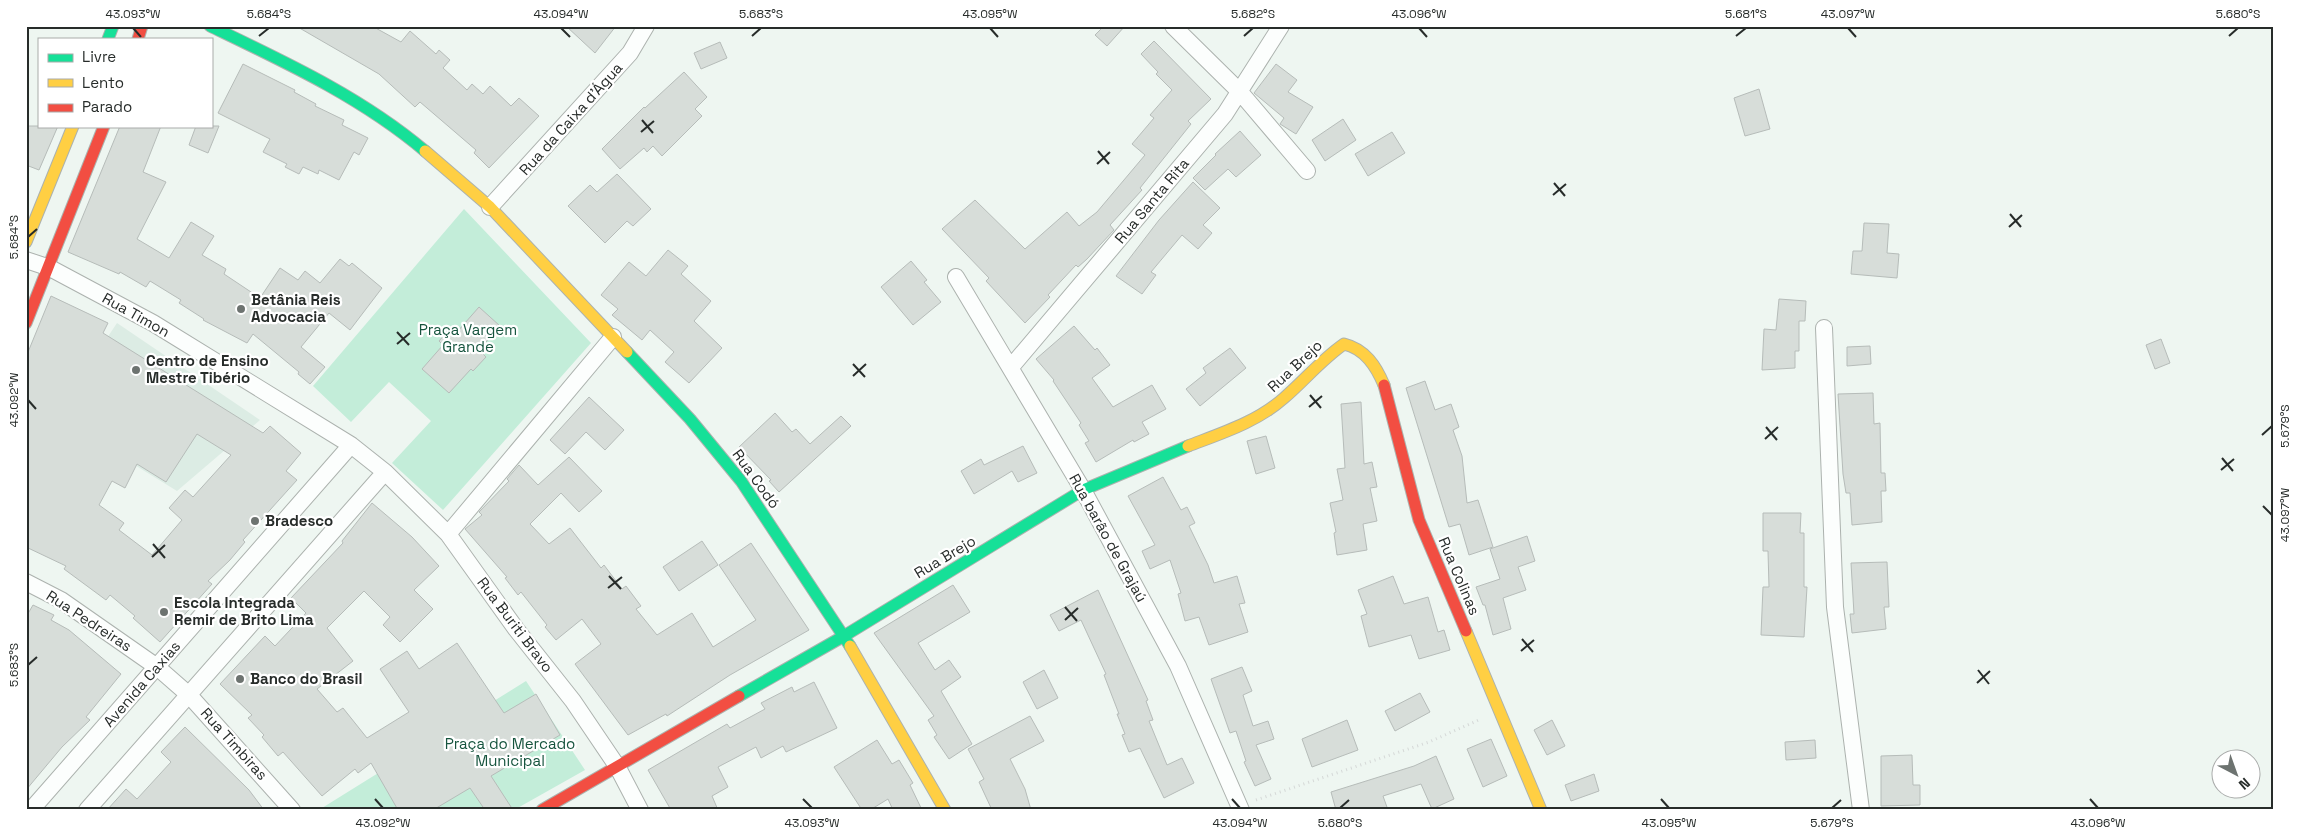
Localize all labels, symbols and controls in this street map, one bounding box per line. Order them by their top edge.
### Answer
text: 43.093°W [106,6,161,22]
text: 5.684°S [247,6,291,22]
text: 43.094°W [533,6,589,22]
text: 5.683°S [739,6,783,22]
text: 43.095°W [963,6,1018,22]
text: 5.682°S [1231,6,1275,22]
text: 43.096°W [1391,6,1447,22]
text: 5.681°S [1725,6,1767,22]
text: 43.097°W [1821,6,1876,22]
text: 5.680°S [2216,6,2260,22]
legend [38,38,212,128]
text: Livre [82,47,116,66]
street label: Rua da Caixa d'Água [515,58,627,179]
text: Lento [82,73,124,92]
text: Parado [82,97,132,116]
street label: Rua Santa Rita [1110,154,1193,247]
text: 5.684°S [6,215,22,259]
street label: Rua Timon [99,288,173,341]
place label: Betânia Reis Advocacia [251,290,341,326]
marker: Betânia Reis Advocacia [235,303,247,315]
park label: Praça Vargem Grande [419,320,517,356]
street label: Rua Brejo [1263,335,1326,396]
place label: Centro de Ensino Mestre Tibério [146,351,269,387]
marker: Centro de Ensino Mestre Tibério [130,364,142,376]
text: 43.092°W [6,372,22,427]
text: 5.679°S [2277,404,2293,448]
street label: Rua Codó [728,445,784,512]
street label: Rua barão de Grajaú [1065,470,1152,605]
text: 43.097°W [2277,487,2293,542]
place label: Bradesco [265,511,333,530]
marker: Bradesco [249,515,261,527]
street label: Rua Brejo [911,531,979,582]
street label: Rua Colinas [1434,534,1484,618]
street label: Rua Buriti Bravo [473,573,557,676]
street label: Rua Pedreiras [43,586,136,655]
place label: Escola Integrada Remir de Brito Lima [174,593,314,629]
marker: Escola Integrada Remir de Brito Lima [158,606,170,618]
street label: Avenida Caxias [99,637,184,731]
text: 5.683°S [6,643,22,687]
place label: Banco do Brasil [250,669,362,688]
marker: Banco do Brasil [234,673,246,685]
street label: Rua Timbiras [197,703,272,784]
park label: Praça do Mercado Municipal [445,734,575,770]
north arrow [2212,748,2262,798]
text: N [2235,774,2254,794]
text: 43.092°W [356,815,411,831]
text: 43.093°W [785,815,840,831]
text: 43.094°W [1212,815,1268,831]
text: 5.680°S [1318,815,1362,831]
text: 43.095°W [1642,815,1697,831]
text: 5.679°S [1810,815,1854,831]
text: 43.096°W [2070,815,2126,831]

